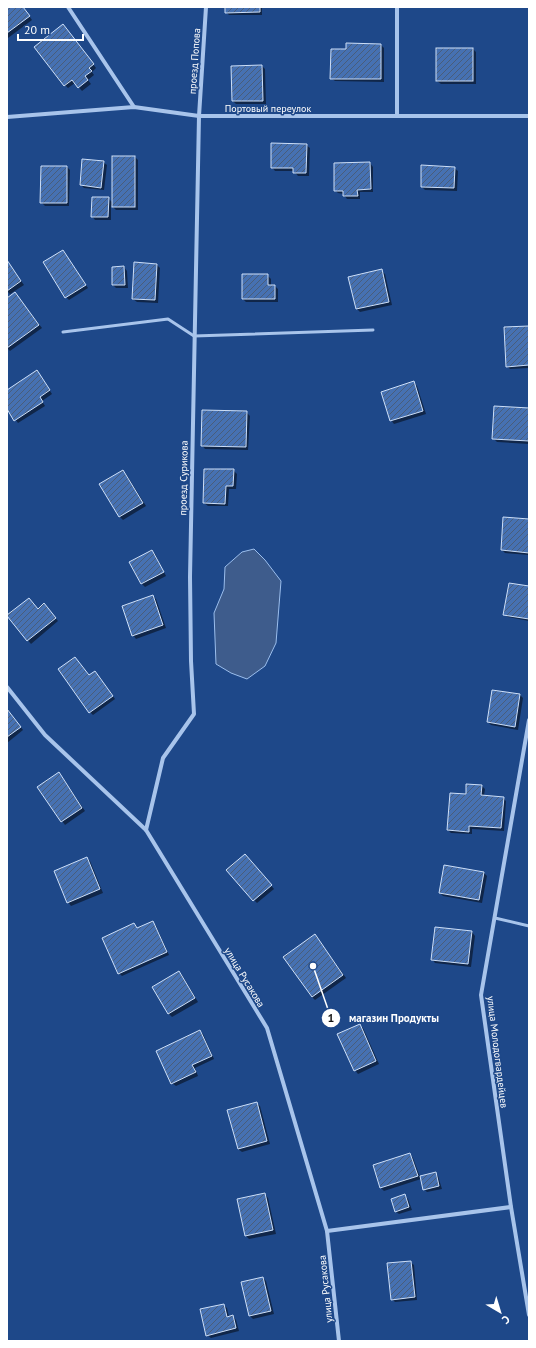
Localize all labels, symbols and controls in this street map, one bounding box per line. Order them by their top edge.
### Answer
scale bar [18,16,83,42]
text: 20 m [24,22,50,37]
street label: проезд Попова [186,27,203,95]
street label: Портовый переулок [225,102,311,115]
street label: проезд Сурикова [176,440,191,516]
street label: улица Русакова [222,945,268,1010]
street label: улица Молодогвардейцев [484,995,511,1109]
callout: магазин Продукты [321,1006,447,1029]
text: 1 [328,1010,334,1025]
text: магазин Продукты [349,1011,439,1025]
street label: улица Русакова [315,1255,336,1323]
north arrow [480,1292,520,1332]
text: С [499,1312,513,1327]

